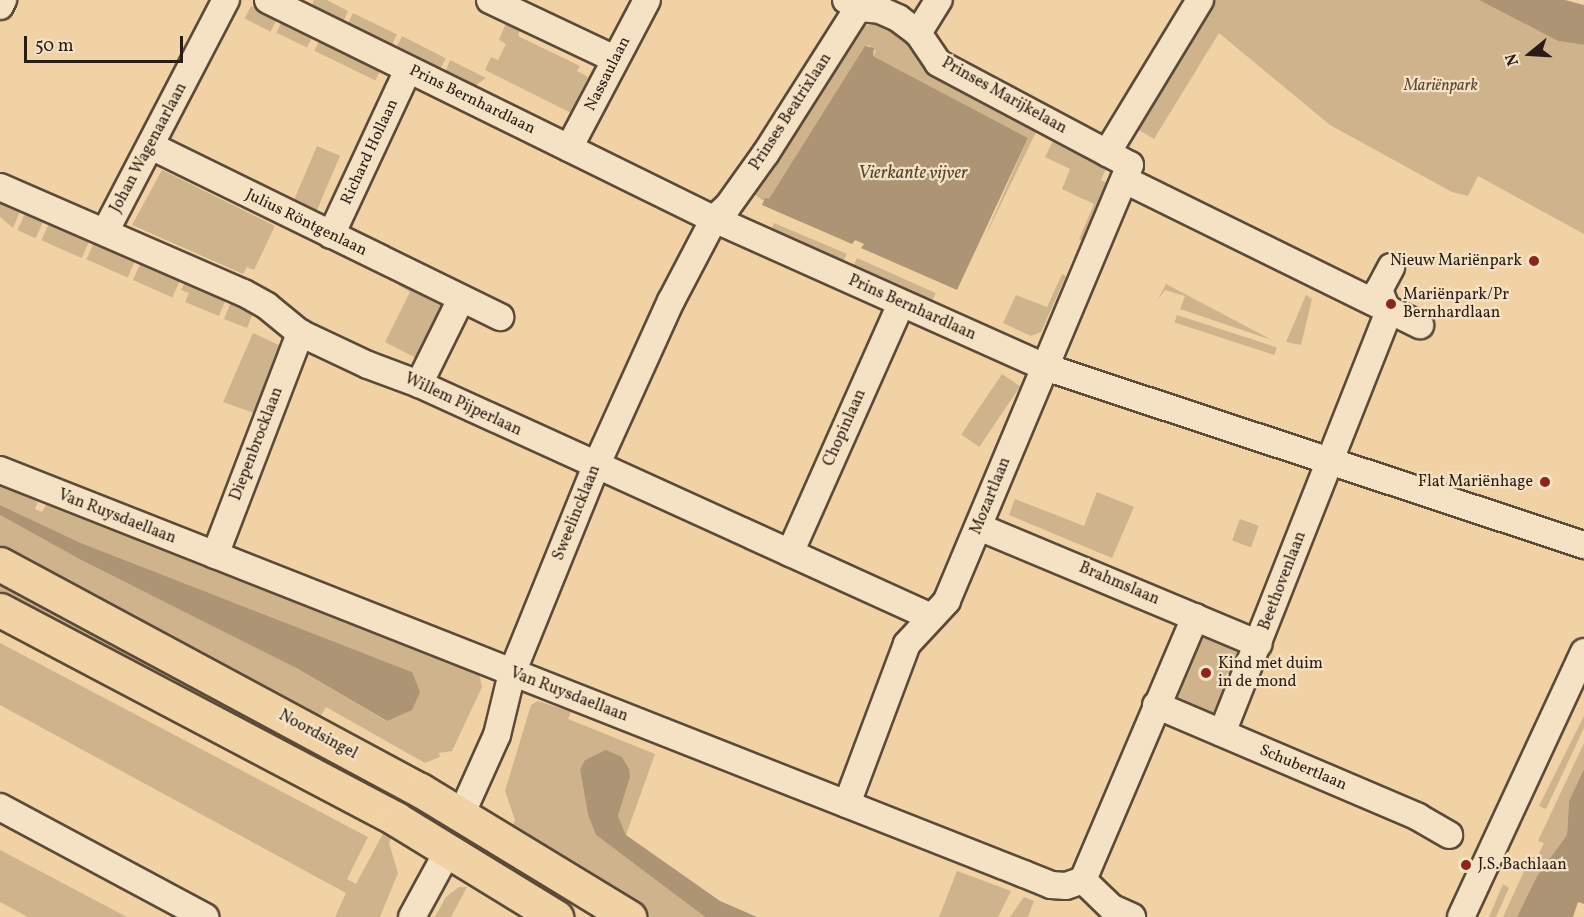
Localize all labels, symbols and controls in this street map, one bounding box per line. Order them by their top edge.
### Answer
scale bar [27,24,186,62]
north arrow [1500,24,1560,84]
text: 50 m [35,34,74,59]
street label: Nassaulaan [581,34,635,114]
street label: Prinses Beatrixlaan [746,50,836,174]
text: N [1501,51,1525,68]
street label: Prinses Marijkelaan [938,54,1070,138]
street label: Prins Bernhardlaan [406,61,538,139]
park label: Mariënpark [1404,76,1478,96]
street label: Johan Wagenaarlaan [106,79,192,217]
street label: Richard Hollaan [337,96,403,208]
water label: Vierkante vijver [858,163,968,185]
street label: Julius Röntgenlaan [242,185,370,261]
place label: Nieuw Mariënpark [1390,251,1522,271]
marker: Nieuw Mariënpark [1527,254,1541,268]
street label: Prins Bernhardlaan [845,271,979,345]
place label: Mariënpark/Pr Bernhardlaan [1403,285,1509,323]
marker: Mariënpark/Pr Bernhardlaan [1384,297,1398,311]
street label: Willem Pijperlaan [401,369,525,441]
street label: Diepenbrocklaan [227,385,287,503]
street label: Chopinlaan [819,387,871,469]
street label: Mozartlaan [967,455,1015,537]
street label: Sweelincklaan [549,463,605,563]
place label: Flat Mariënhage [1418,472,1533,492]
marker: Flat Mariënhage [1538,475,1552,489]
street label: Van Ruysdaellaan [55,486,179,548]
street label: Beethovenlaan [1255,529,1311,633]
street label: Brahmslaan [1076,558,1162,610]
place label: Kind met duim in de mond [1218,654,1323,692]
street label: Van Ruysdaellaan [507,664,631,726]
marker: Kind met duim in de mond [1199,666,1213,680]
street label: Noordsingel [275,706,361,764]
street label: Schubertlaan [1256,741,1350,795]
place label: J.S. Bachlaan [1478,855,1567,875]
marker: J.S. Bachlaan [1459,858,1473,872]

